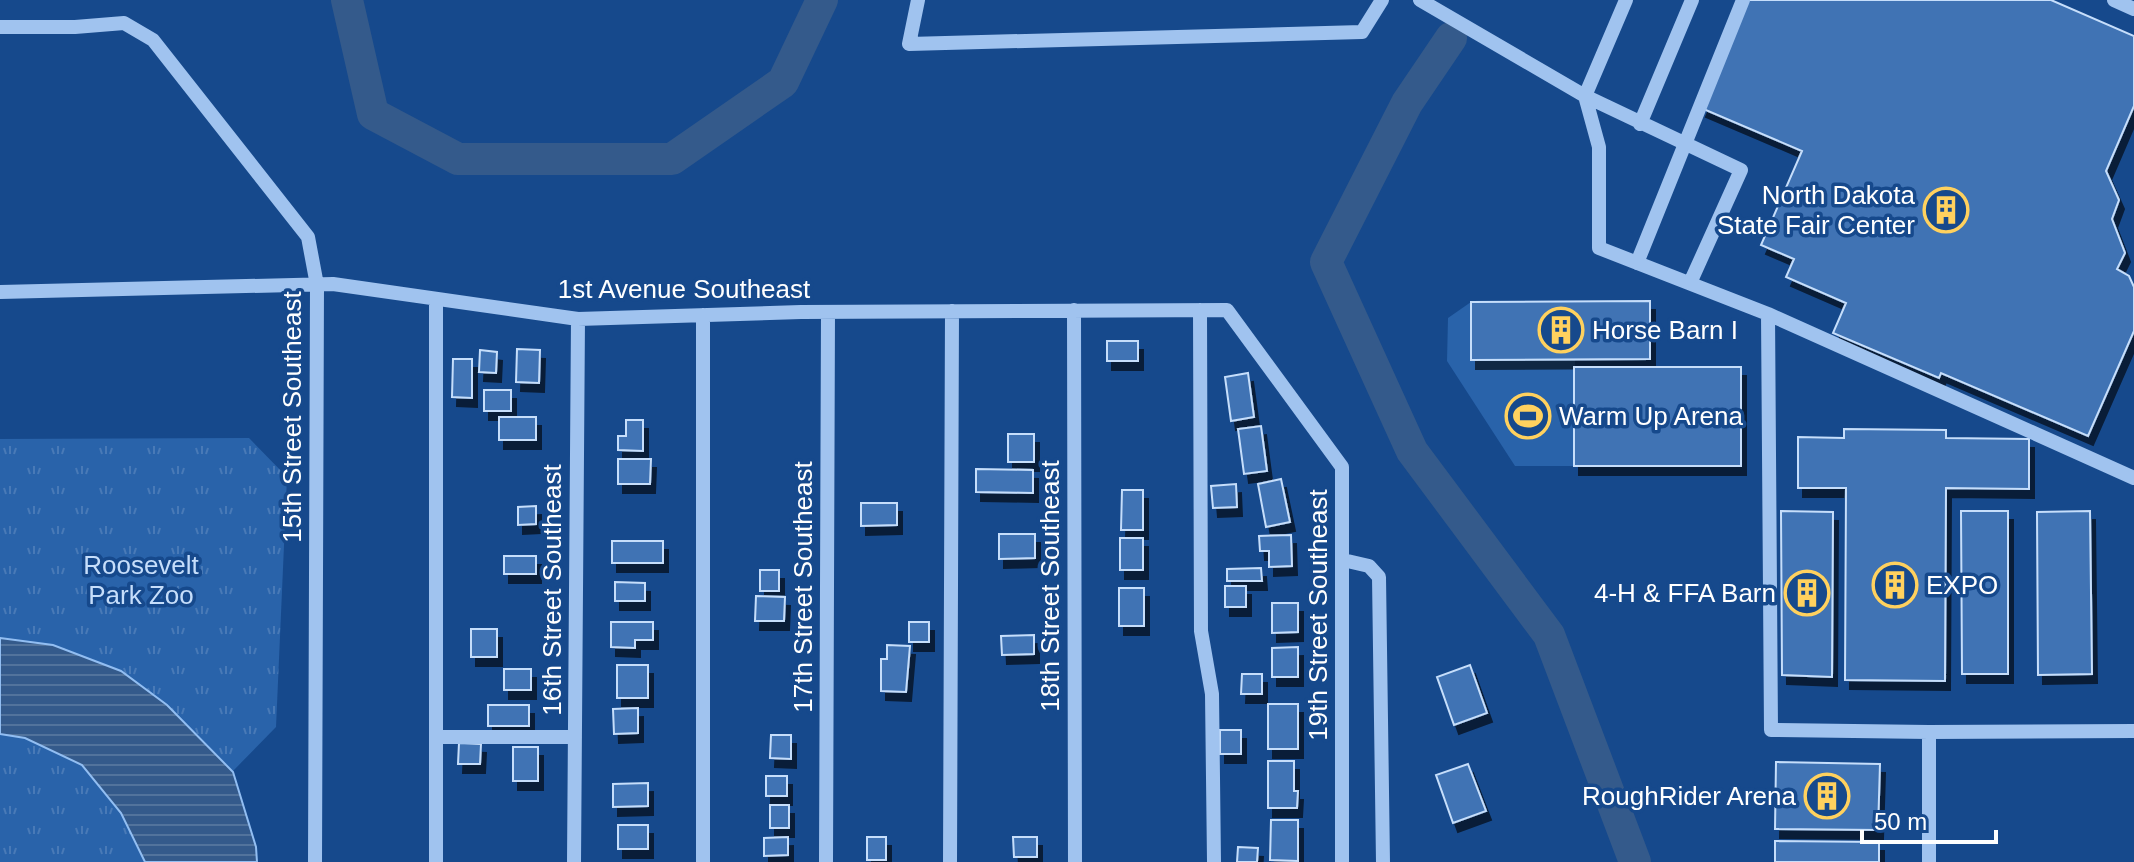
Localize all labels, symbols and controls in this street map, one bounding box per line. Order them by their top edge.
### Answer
place label: North Dakota State Fair Center [1717,180,1916,240]
building icon: North Dakota State Fair Center [1922,186,1970,234]
street label: 1st Avenue Southeast [558,274,811,304]
street label: 15th Street Southeast [277,290,307,543]
building icon: Horse Barn I [1537,306,1585,354]
place label: Horse Barn I [1592,315,1738,345]
sports icon: Warm Up Arena [1504,392,1552,440]
place label: Warm Up Arena [1559,401,1744,431]
street label: 18th Street Southeast [1035,459,1065,712]
street label: 17th Street Southeast [788,460,818,713]
street label: 16th Street Southeast [537,463,567,716]
street label: 19th Street Southeast [1303,488,1333,741]
park label: Roosevelt Park Zoo [83,550,200,610]
building icon: EXPO [1871,561,1919,609]
building icon: 4-H & FFA Barn [1783,569,1831,617]
place label: EXPO [1926,570,1998,600]
place label: 4-H & FFA Barn [1594,578,1776,608]
building icon: RoughRider Arena [1803,772,1851,820]
place label: RoughRider Arena [1582,781,1797,811]
scale bar [1862,794,1996,844]
text: 50 m [1874,808,1927,835]

